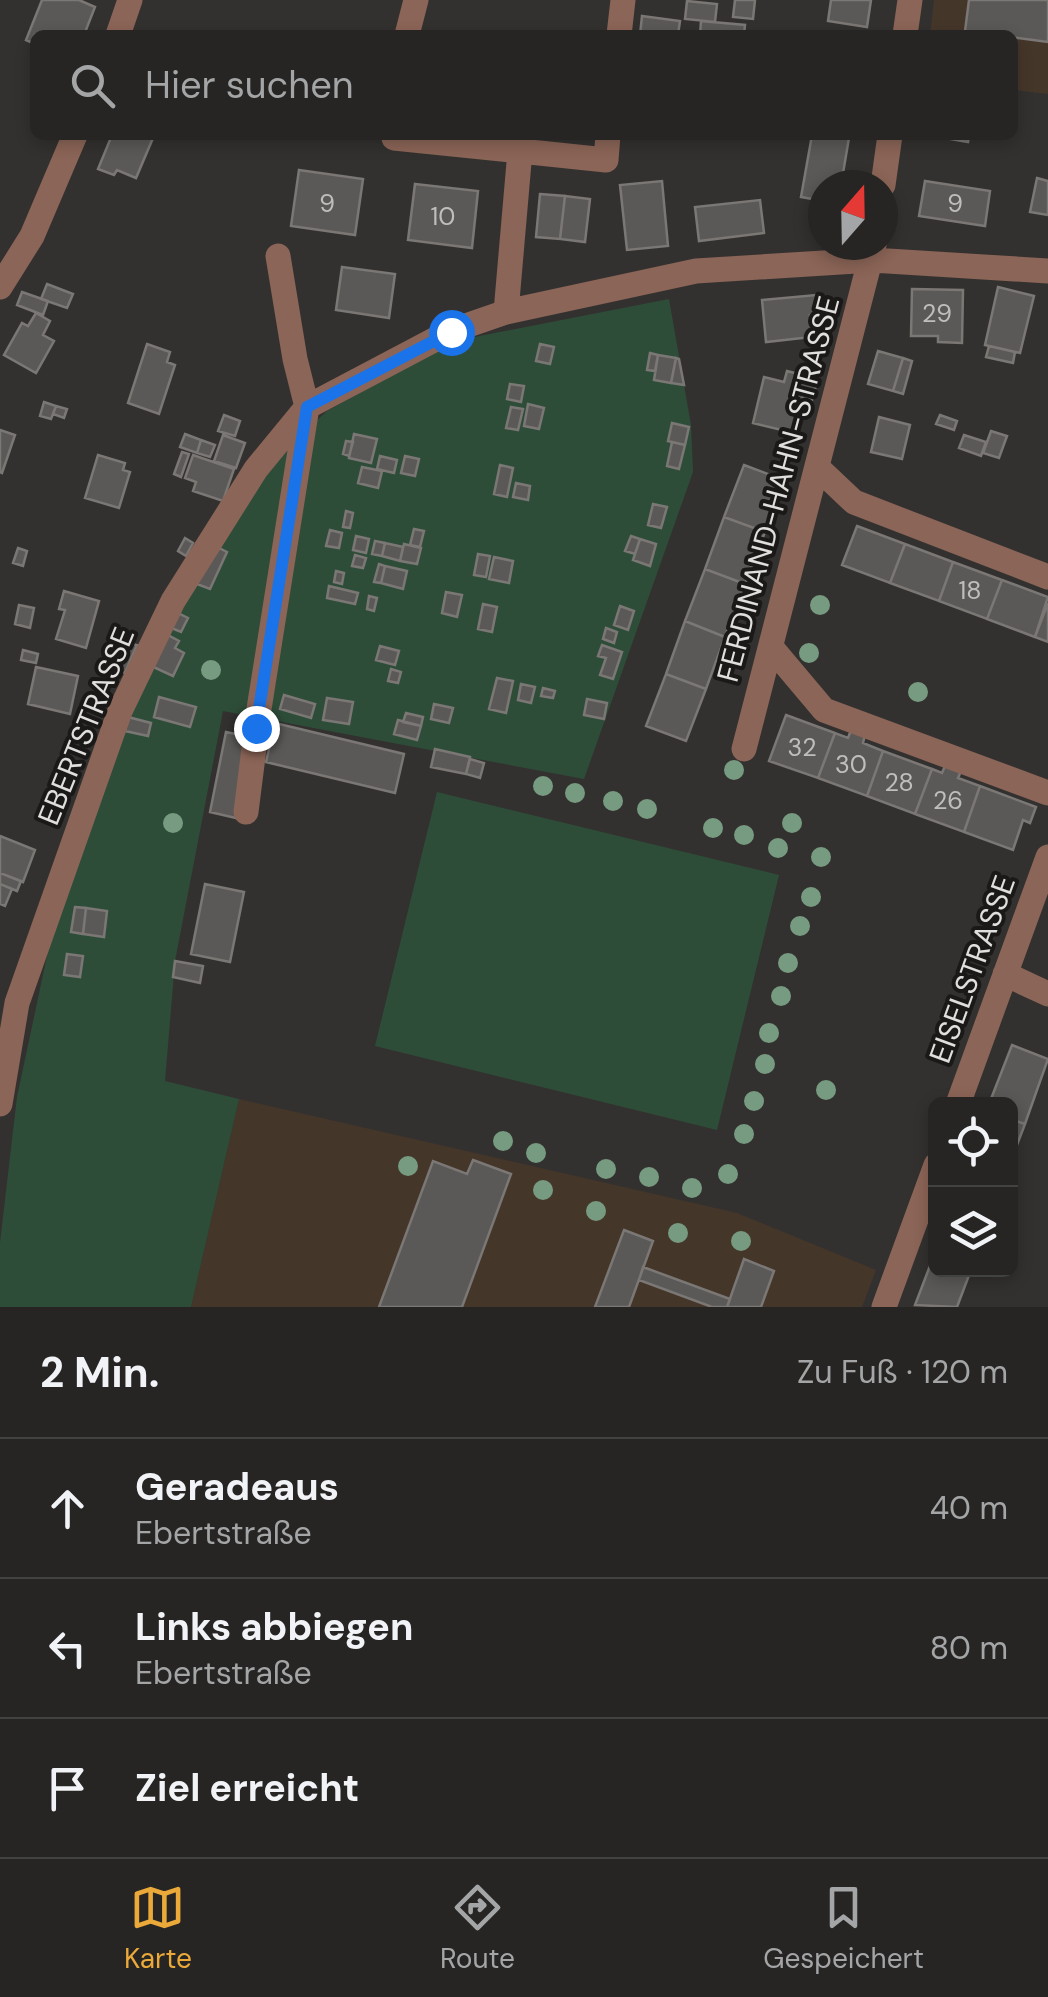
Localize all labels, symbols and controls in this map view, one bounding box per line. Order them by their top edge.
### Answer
search box [30,30,1018,140]
icon: search [65,58,120,113]
text: Hier suchen [145,60,354,110]
north arrow [808,170,898,260]
house number: 9 [319,187,335,220]
house number: 9 [947,187,963,220]
house number: 10 [431,200,455,233]
street label: FERDINAND-HAHN-STRASSE [708,292,848,686]
house number: 29 [922,297,952,330]
route start [429,310,475,356]
house number: 18 [958,574,982,607]
street label: EBERTSTRASSE [29,622,143,830]
route end [234,706,280,752]
house number: 32 [787,731,817,764]
house number: 30 [835,748,867,781]
house number: 28 [884,766,914,799]
house number: 26 [933,784,963,817]
street label: EISELSTRASSE [920,870,1024,1068]
map controls [928,1097,1018,1277]
button: locate [928,1097,1018,1187]
button: layers [928,1187,1018,1277]
text: 2 Min. [40,1345,159,1400]
text: Zu Fuß · 120 m [797,1351,1008,1393]
text: Geradeaus [135,1462,339,1512]
icon: ahead [40,1481,95,1536]
text: 40 m [930,1487,1008,1529]
text: Ebertstraße [135,1512,312,1554]
text: Links abbiegen [135,1602,413,1652]
icon: left [40,1621,95,1676]
text: 80 m [930,1627,1008,1669]
text: Ebertstraße [135,1652,312,1694]
icon: arrive [40,1761,95,1816]
text: Ziel erreicht [135,1763,359,1813]
tab: Karte [124,1880,192,1977]
tab: Route [440,1880,515,1977]
tab: Gespeichert [763,1880,924,1977]

